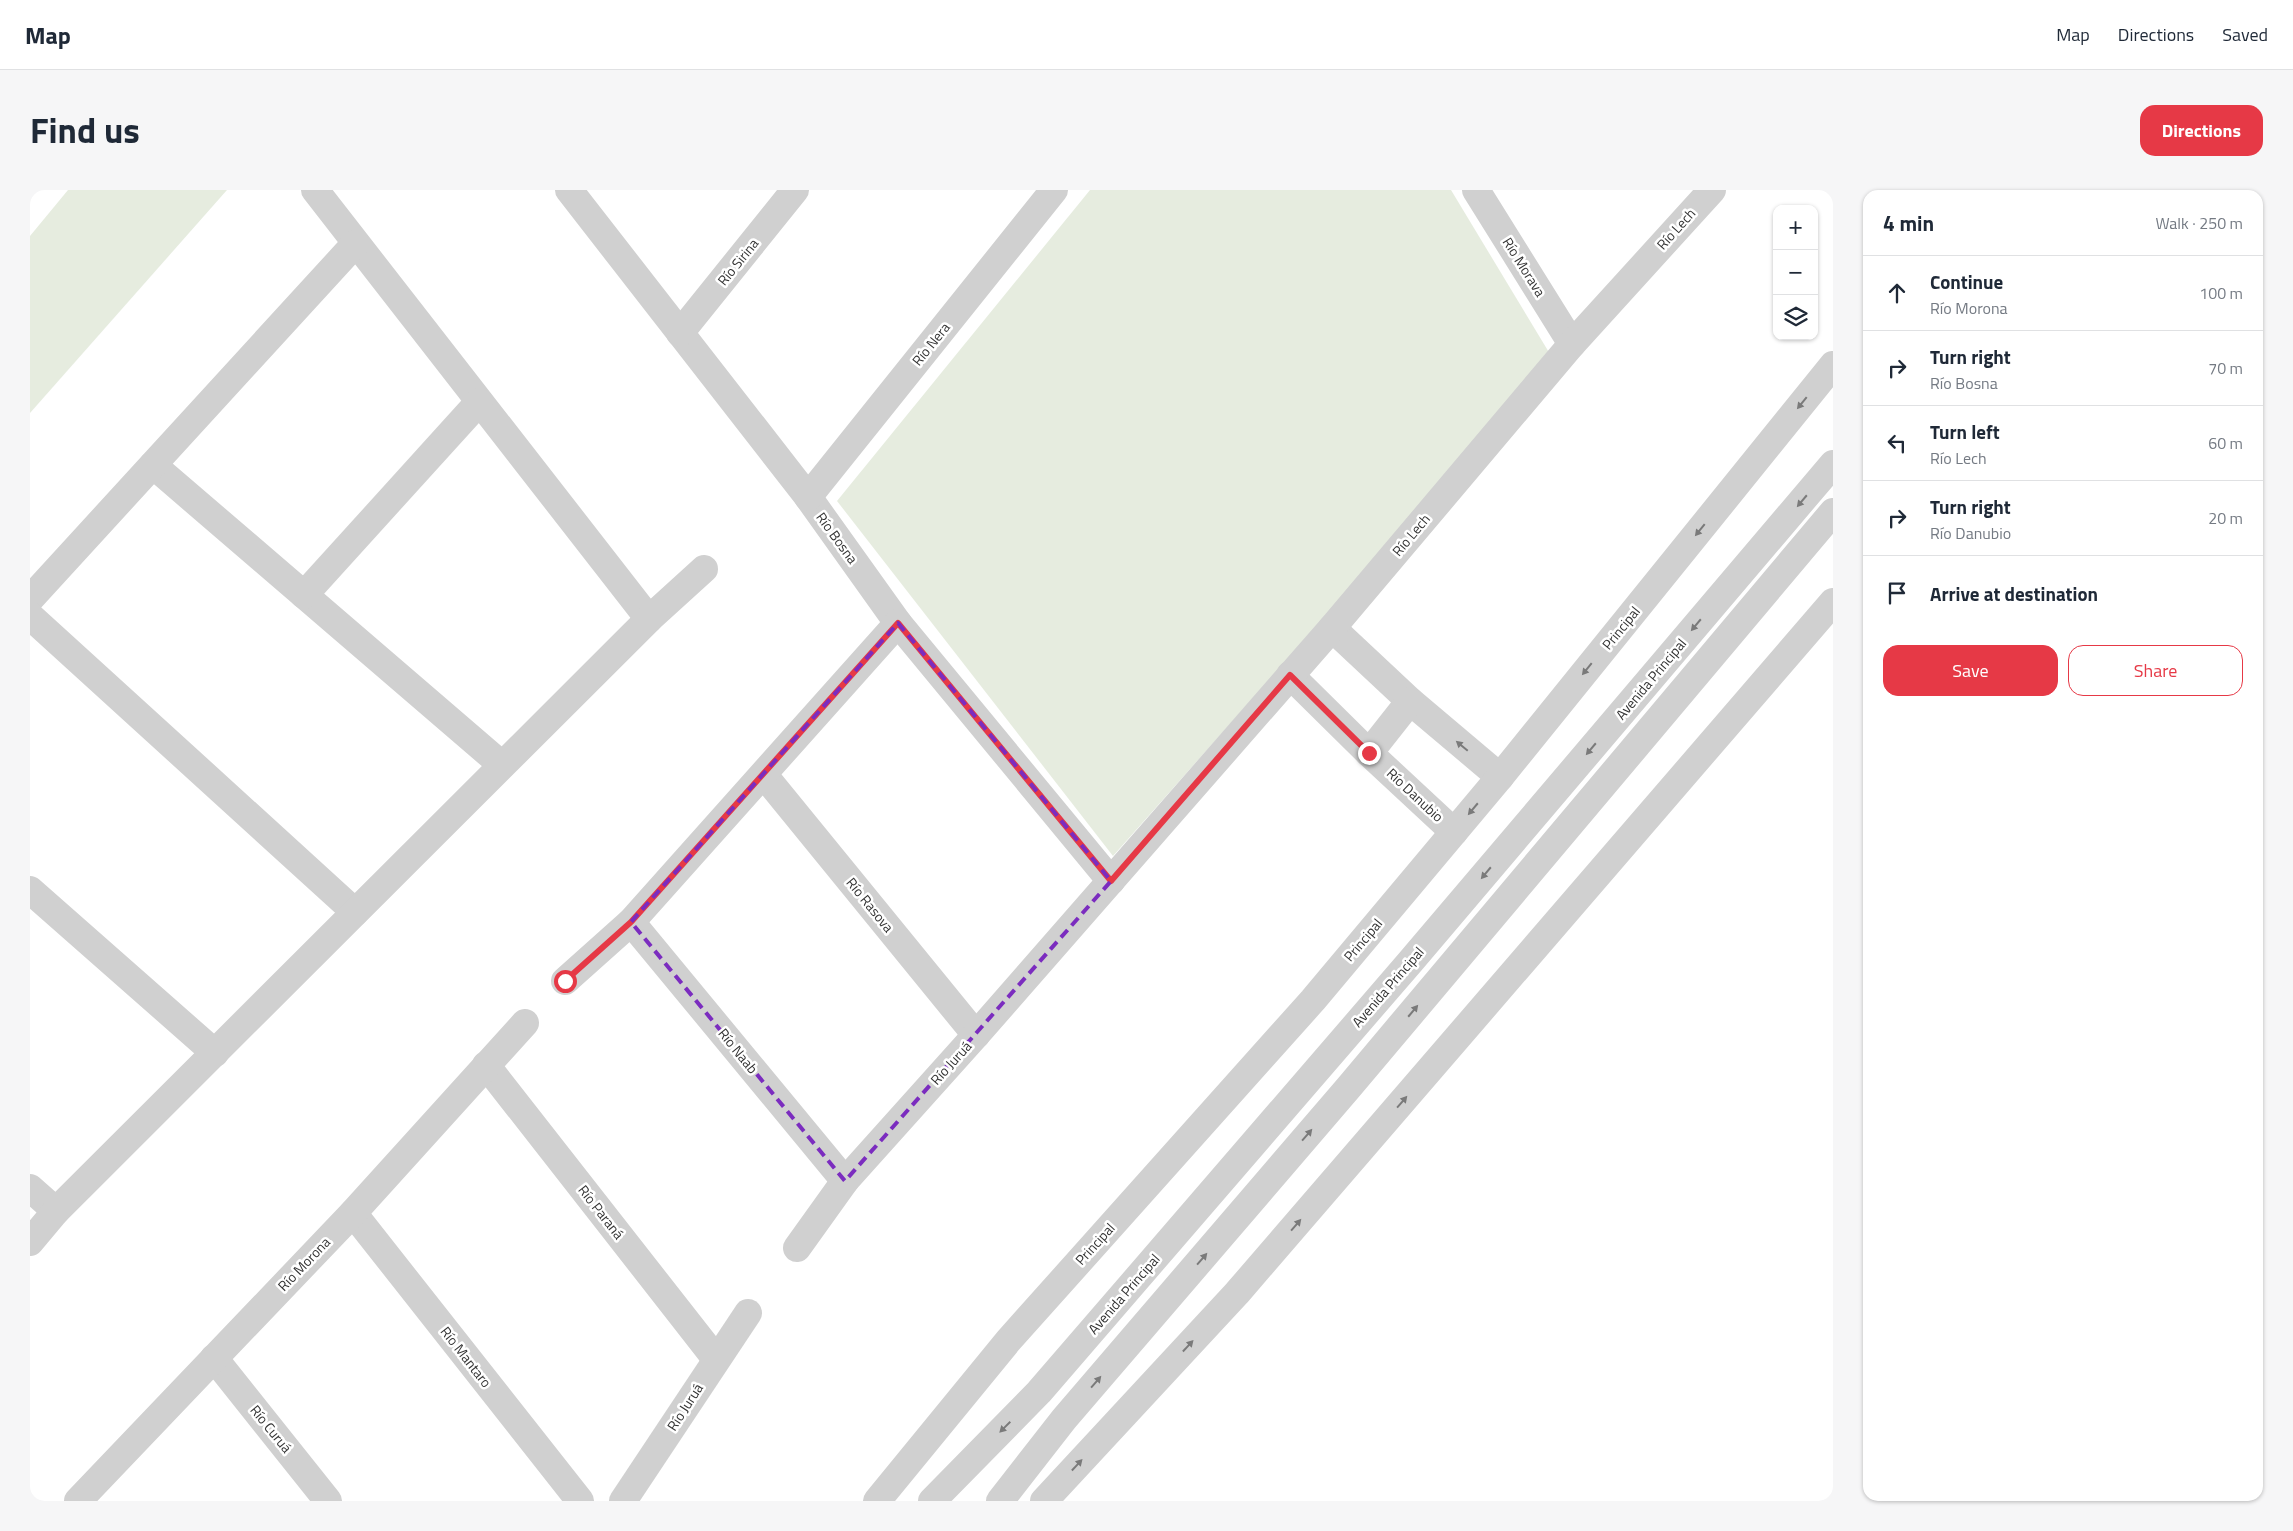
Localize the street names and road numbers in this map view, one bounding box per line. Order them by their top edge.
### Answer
street label: Río Lech [1651,203,1700,254]
street label: Río Morava [1498,233,1551,301]
street label: Río Sirina [712,234,763,290]
street label: Río Nera [907,317,955,370]
street label: Río Bosna [812,508,863,568]
street label: Río Lech [1387,509,1435,560]
street label: Principal [1597,601,1645,654]
street label: Avenida Principal [1610,633,1691,724]
street label: Río Danubio [1382,763,1448,827]
street label: Río Rasova [842,873,899,937]
street label: Principal [1338,914,1387,966]
street label: Avenida Principal [1347,942,1428,1031]
street label: Río Naab [714,1023,763,1078]
street label: Río Juruá [925,1036,976,1089]
street label: Río Paraná [573,1180,629,1243]
street label: Principal [1070,1218,1119,1269]
street label: Río Morona [273,1232,335,1295]
street label: Avenida Principal [1083,1249,1164,1338]
street label: Río Mantaro [436,1322,497,1392]
street label: Río Juruá [661,1379,708,1435]
street label: Río Curuá [245,1400,297,1457]

